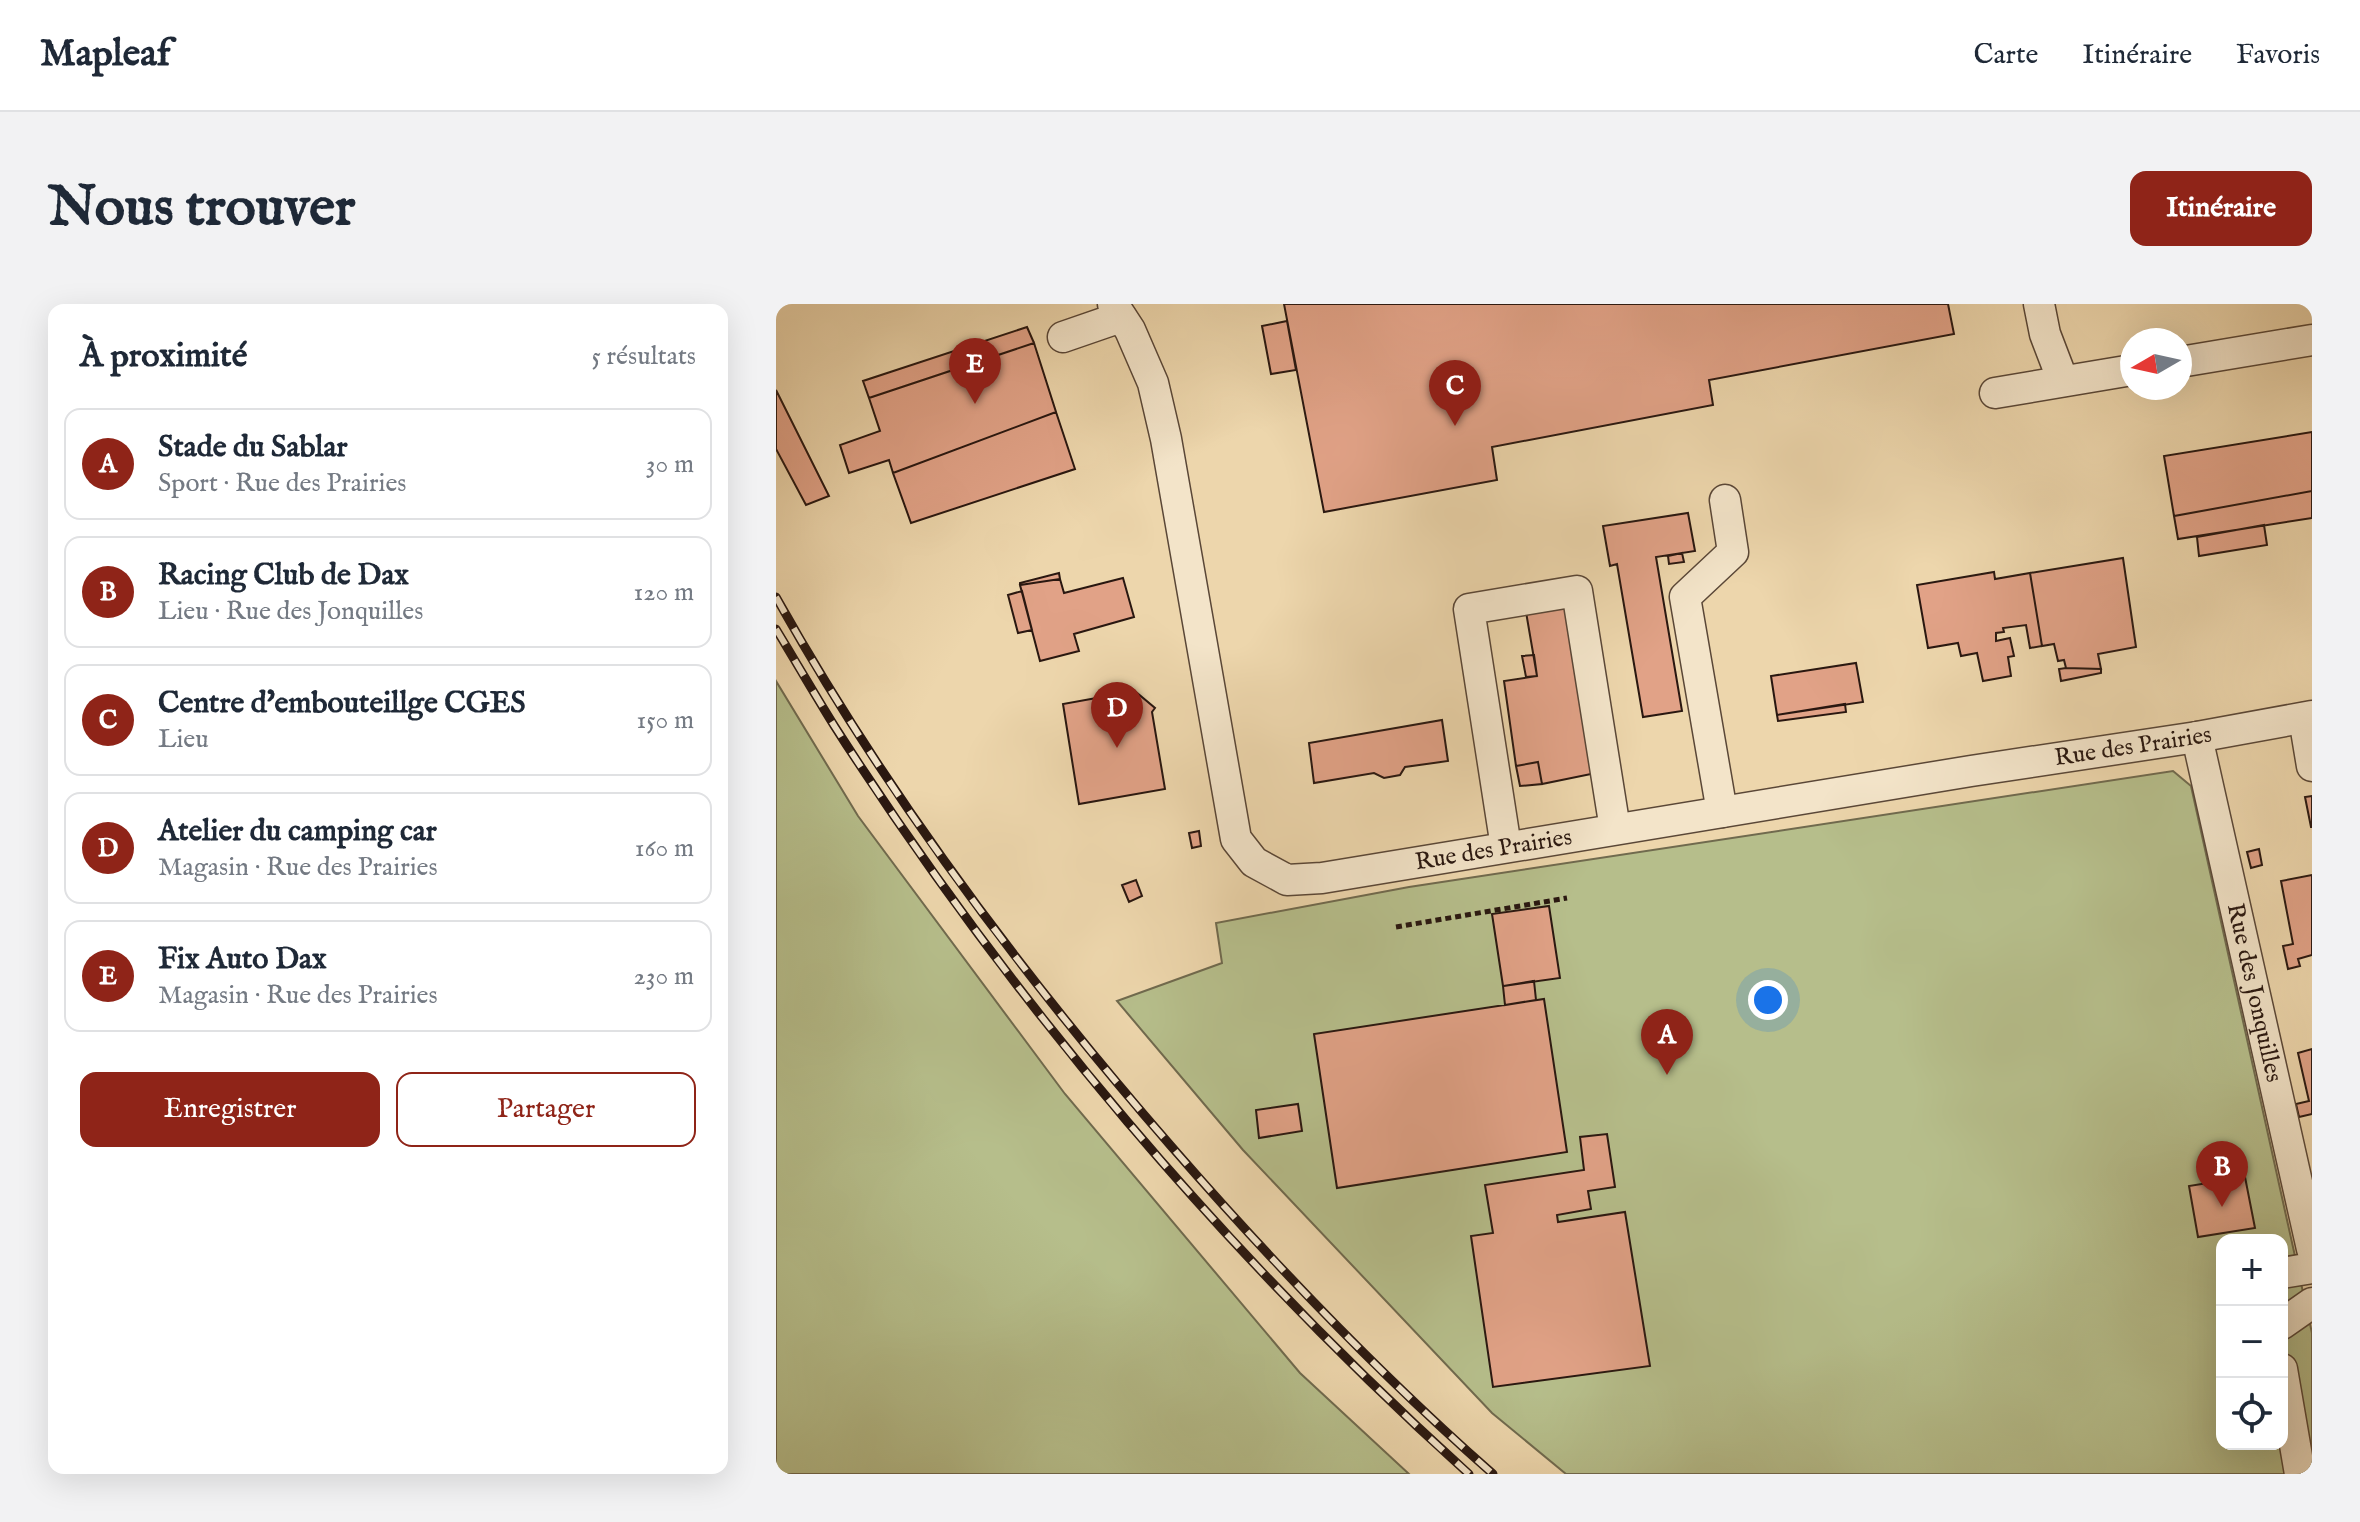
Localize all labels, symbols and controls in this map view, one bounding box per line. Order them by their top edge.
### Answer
text: Mapleaf [40,31,170,79]
text: Carte [1973,38,2038,73]
text: Itinéraire [2082,38,2192,73]
text: Favoris [2236,38,2320,73]
button: Itinéraire [2130,171,2312,246]
text: Nous trouver [48,173,355,244]
north arrow [2120,328,2192,400]
text: À proximité [80,335,247,378]
pin: E [949,338,1001,404]
text: 5 résultats [591,340,696,373]
pin: C [1429,360,1481,426]
text: Stade du Sablar [158,429,348,467]
text: A [99,448,117,481]
text: 30 m [646,448,694,481]
text: Sport · Rue des Prairies [158,467,407,500]
text: Racing Club de Dax [158,557,409,595]
text: B [99,576,117,609]
text: 120 m [634,576,694,609]
text: Lieu · Rue des Jonquilles [158,595,423,628]
pin: D [1091,682,1143,748]
text: Centre d'embouteillge CGES [158,685,526,723]
text: C [99,704,117,737]
text: 150 m [636,704,694,737]
street label: Rue des Prairies [2053,719,2214,774]
text: Lieu [158,723,209,756]
text: Atelier du camping car [158,813,437,851]
street label: Rue des Prairies [1413,822,1574,878]
text: D [98,832,118,865]
text: 160 m [635,832,694,865]
text: Magasin · Rue des Prairies [158,851,438,884]
street label: Rue des Jonquilles [2219,900,2290,1085]
text: Fix Auto Dax [158,941,327,979]
text: E [99,960,117,993]
text: 230 m [634,960,694,993]
text: Magasin · Rue des Prairies [158,979,438,1012]
your location [1748,980,1788,1020]
pin: A [1641,1009,1693,1075]
button: Enregistrer [80,1072,380,1147]
button: Partager [396,1072,696,1147]
pin: B [2196,1141,2248,1207]
map controls [2216,1234,2288,1450]
button: + [2216,1234,2288,1306]
button: − [2216,1306,2288,1378]
button: locate [2216,1378,2288,1450]

